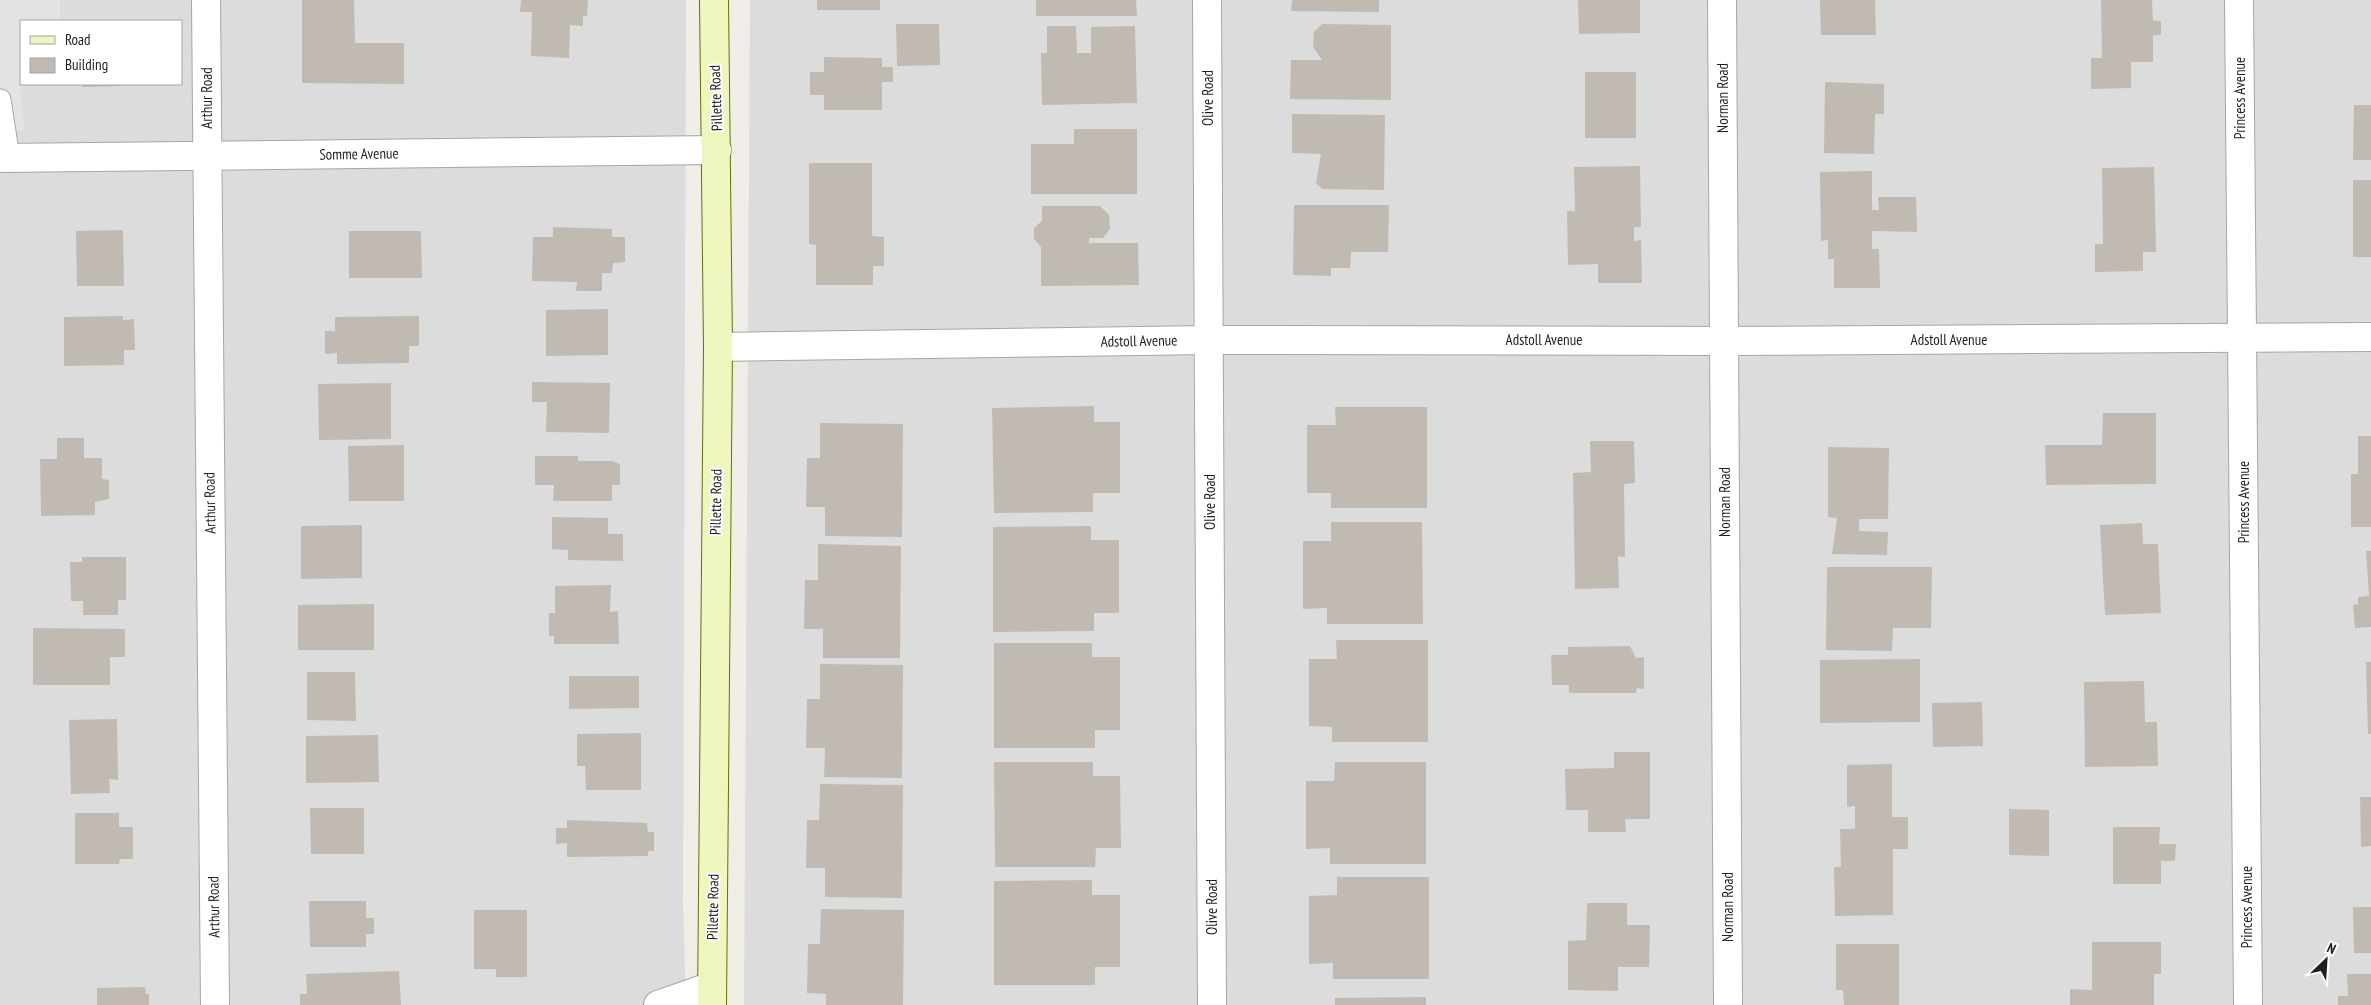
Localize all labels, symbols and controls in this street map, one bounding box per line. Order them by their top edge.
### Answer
legend [20,20,182,85]
text: Road [65,30,91,49]
text: Building [65,55,108,74]
street label: Princess Avenue [2230,57,2249,139]
street label: Norman Road [1713,63,1732,133]
street label: Pillette Road [705,65,726,131]
street label: Arthur Road [197,67,216,129]
street label: Olive Road [1198,70,1217,126]
street label: Somme Avenue [319,143,399,164]
street label: Adstoll Avenue [1100,330,1178,351]
street label: Adstoll Avenue [1506,330,1582,349]
street label: Adstoll Avenue [1911,330,1987,349]
street label: Princess Avenue [2234,461,2253,543]
street label: Norman Road [1715,467,1734,537]
street label: Pillette Road [705,469,726,535]
street label: Arthur Road [199,472,220,534]
street label: Olive Road [1200,474,1219,530]
street label: Princess Avenue [2237,866,2256,948]
street label: Norman Road [1718,872,1737,942]
street label: Pillette Road [702,874,723,940]
street label: Arthur Road [203,876,224,938]
street label: Olive Road [1202,879,1221,935]
north arrow [2301,935,2351,985]
text: N [2324,938,2339,958]

